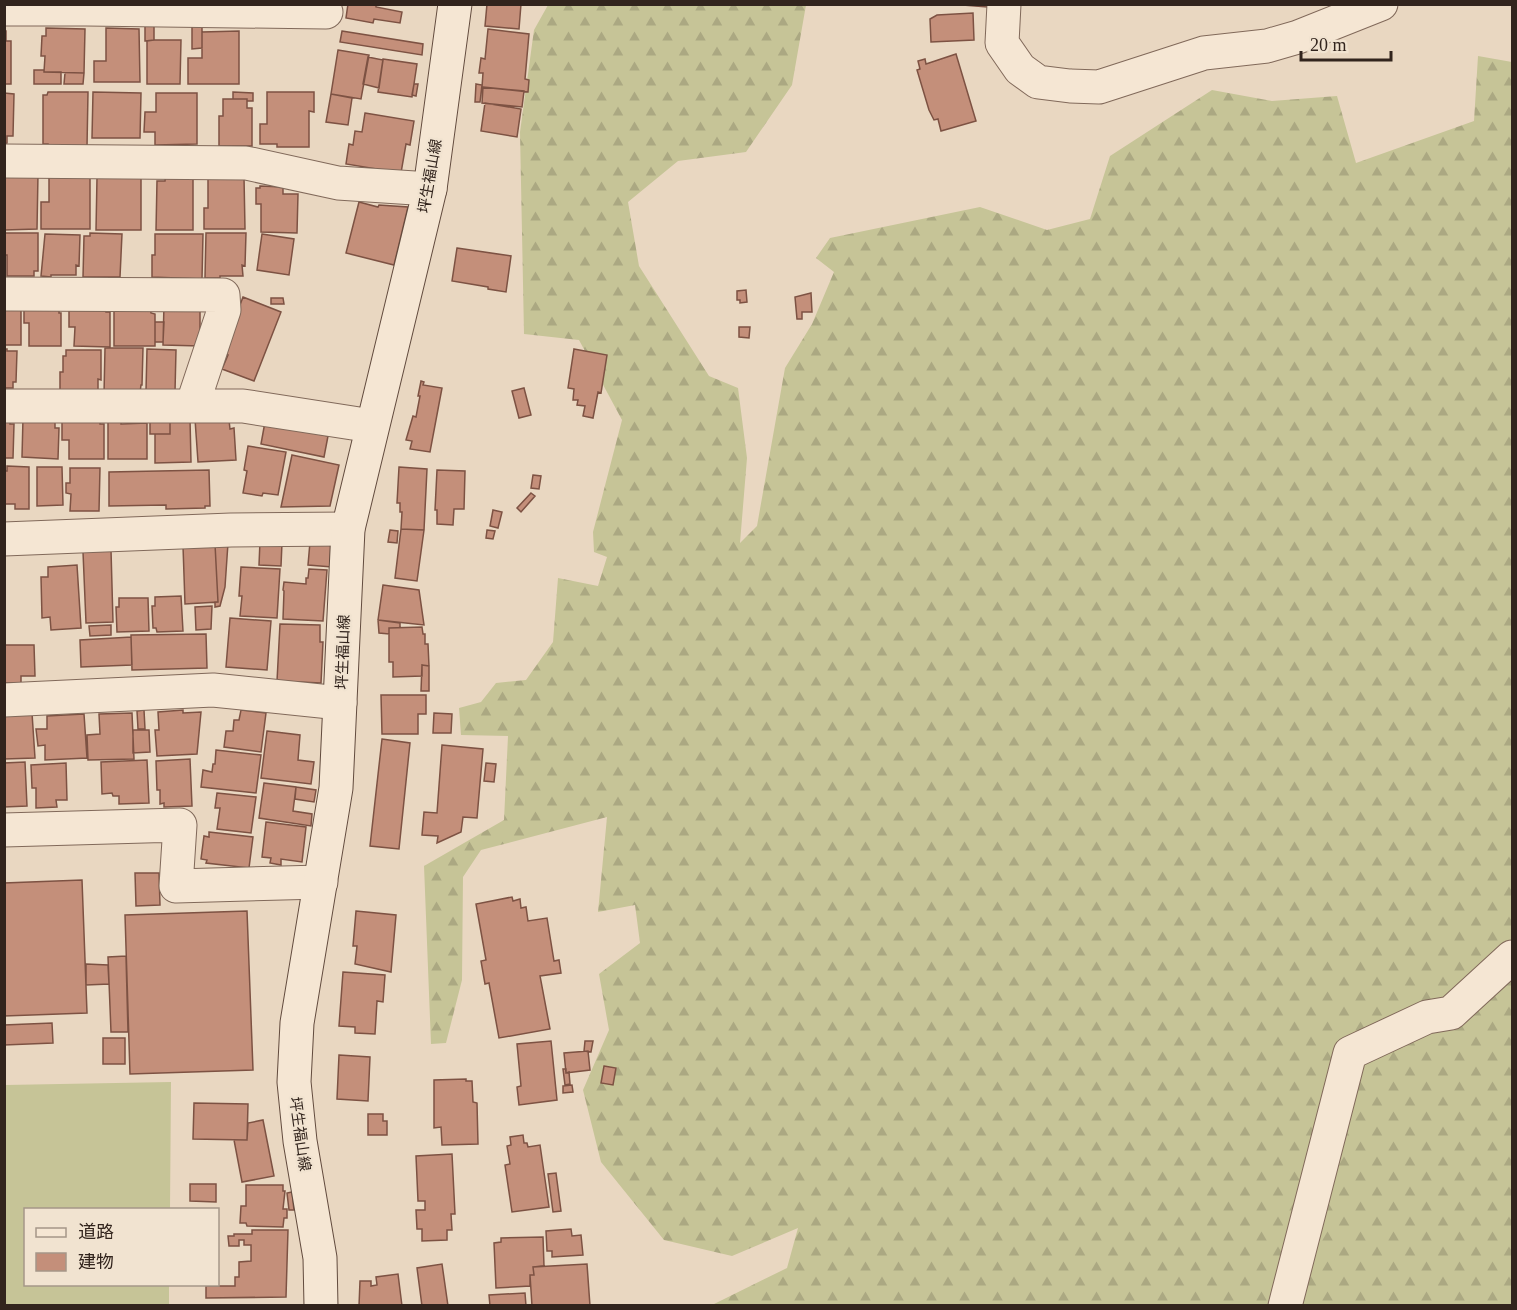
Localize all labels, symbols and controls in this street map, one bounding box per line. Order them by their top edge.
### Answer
scale bar [1301,24,1391,62]
text: 20 m [1310,35,1347,55]
street label: 坪生福山線 [416,138,444,214]
street label: 坪生福山線 [334,614,352,690]
street label: 坪生福山線 [287,1096,313,1172]
legend [24,1208,219,1286]
text: 道路 [78,1222,114,1242]
text: 建物 [78,1252,114,1272]

